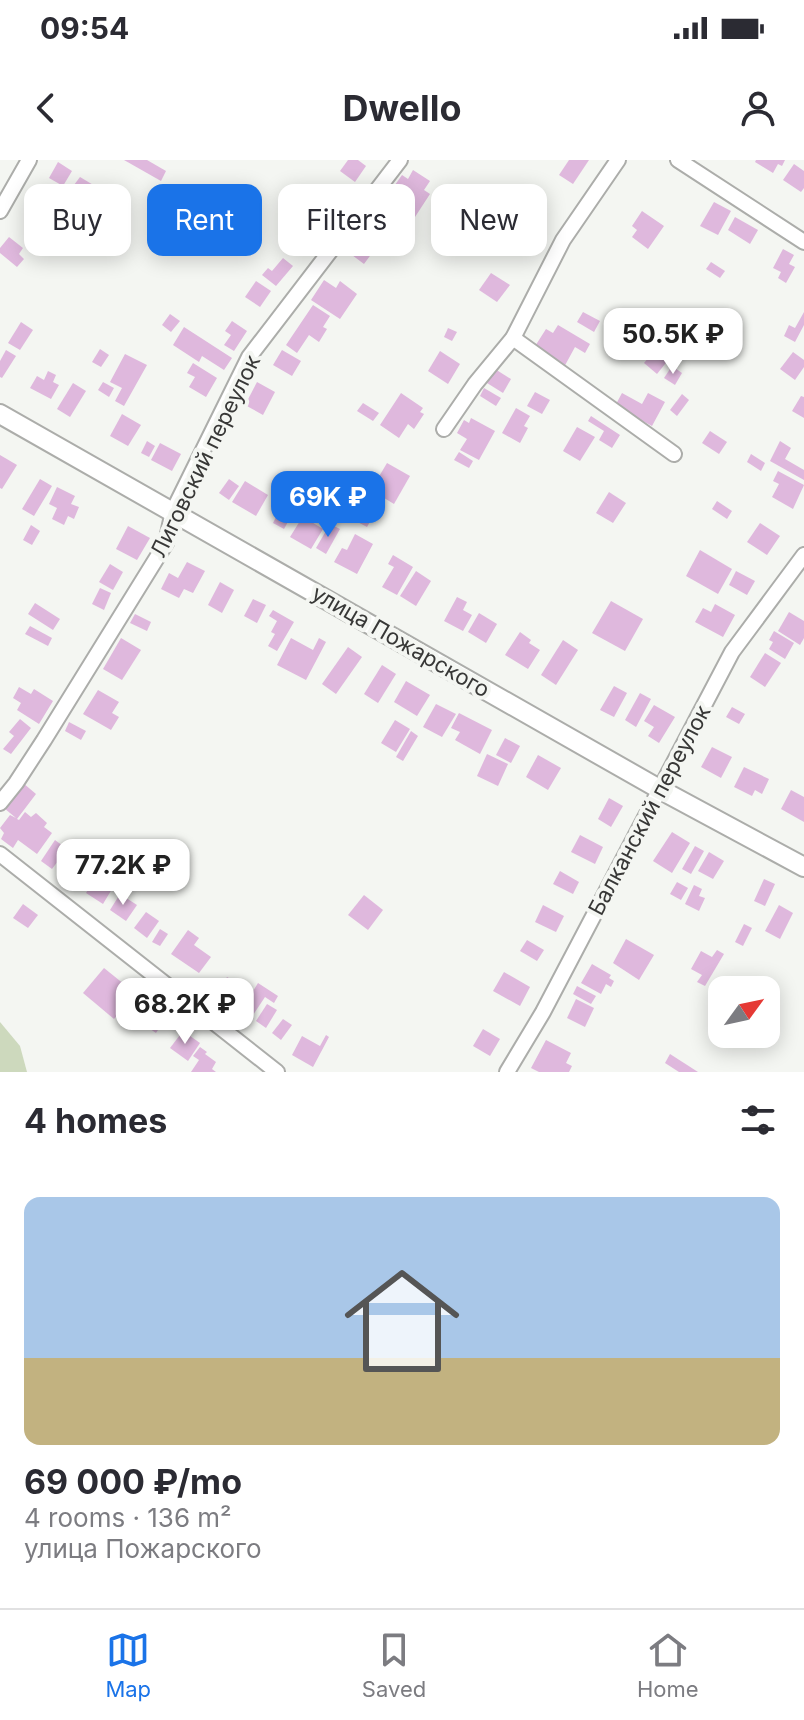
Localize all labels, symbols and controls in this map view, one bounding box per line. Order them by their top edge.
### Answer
text: 09:54 [40,10,129,46]
icon: back [24,86,68,130]
text: Dwello [342,86,462,130]
icon: person [736,86,780,130]
chip: Buy [24,184,131,256]
chip: Rent [147,184,262,256]
chip: Filters [278,184,415,256]
chip: New [431,184,547,256]
pin: 50.5K ₽ [599,308,747,376]
text: 50.5K ₽ [622,318,724,349]
street label: Лиговский переулок [145,351,265,561]
pin: 69K ₽ [272,471,384,539]
text: 69K ₽ [289,481,367,512]
street label: улица Пожарского [307,579,495,703]
street label: Балканский переулок [583,701,715,919]
pin: 77.2K ₽ [49,839,197,907]
text: 77.2K ₽ [75,849,171,880]
north arrow [708,976,780,1048]
map controls [708,976,780,1048]
pin: 68.2K ₽ [111,978,259,1046]
text: 68.2K ₽ [134,988,236,1019]
icon: filters [736,1098,780,1142]
text: 4 homes [24,1100,167,1141]
icon: home [330,1249,474,1393]
text: 69 000 ₽/mo [24,1461,242,1502]
text: 4 rooms · 136 m² [24,1502,232,1533]
text: улица Пожарского [24,1533,262,1564]
tab: Map [105,1628,151,1702]
tab: Saved [362,1628,426,1702]
tab: Home [637,1628,699,1702]

